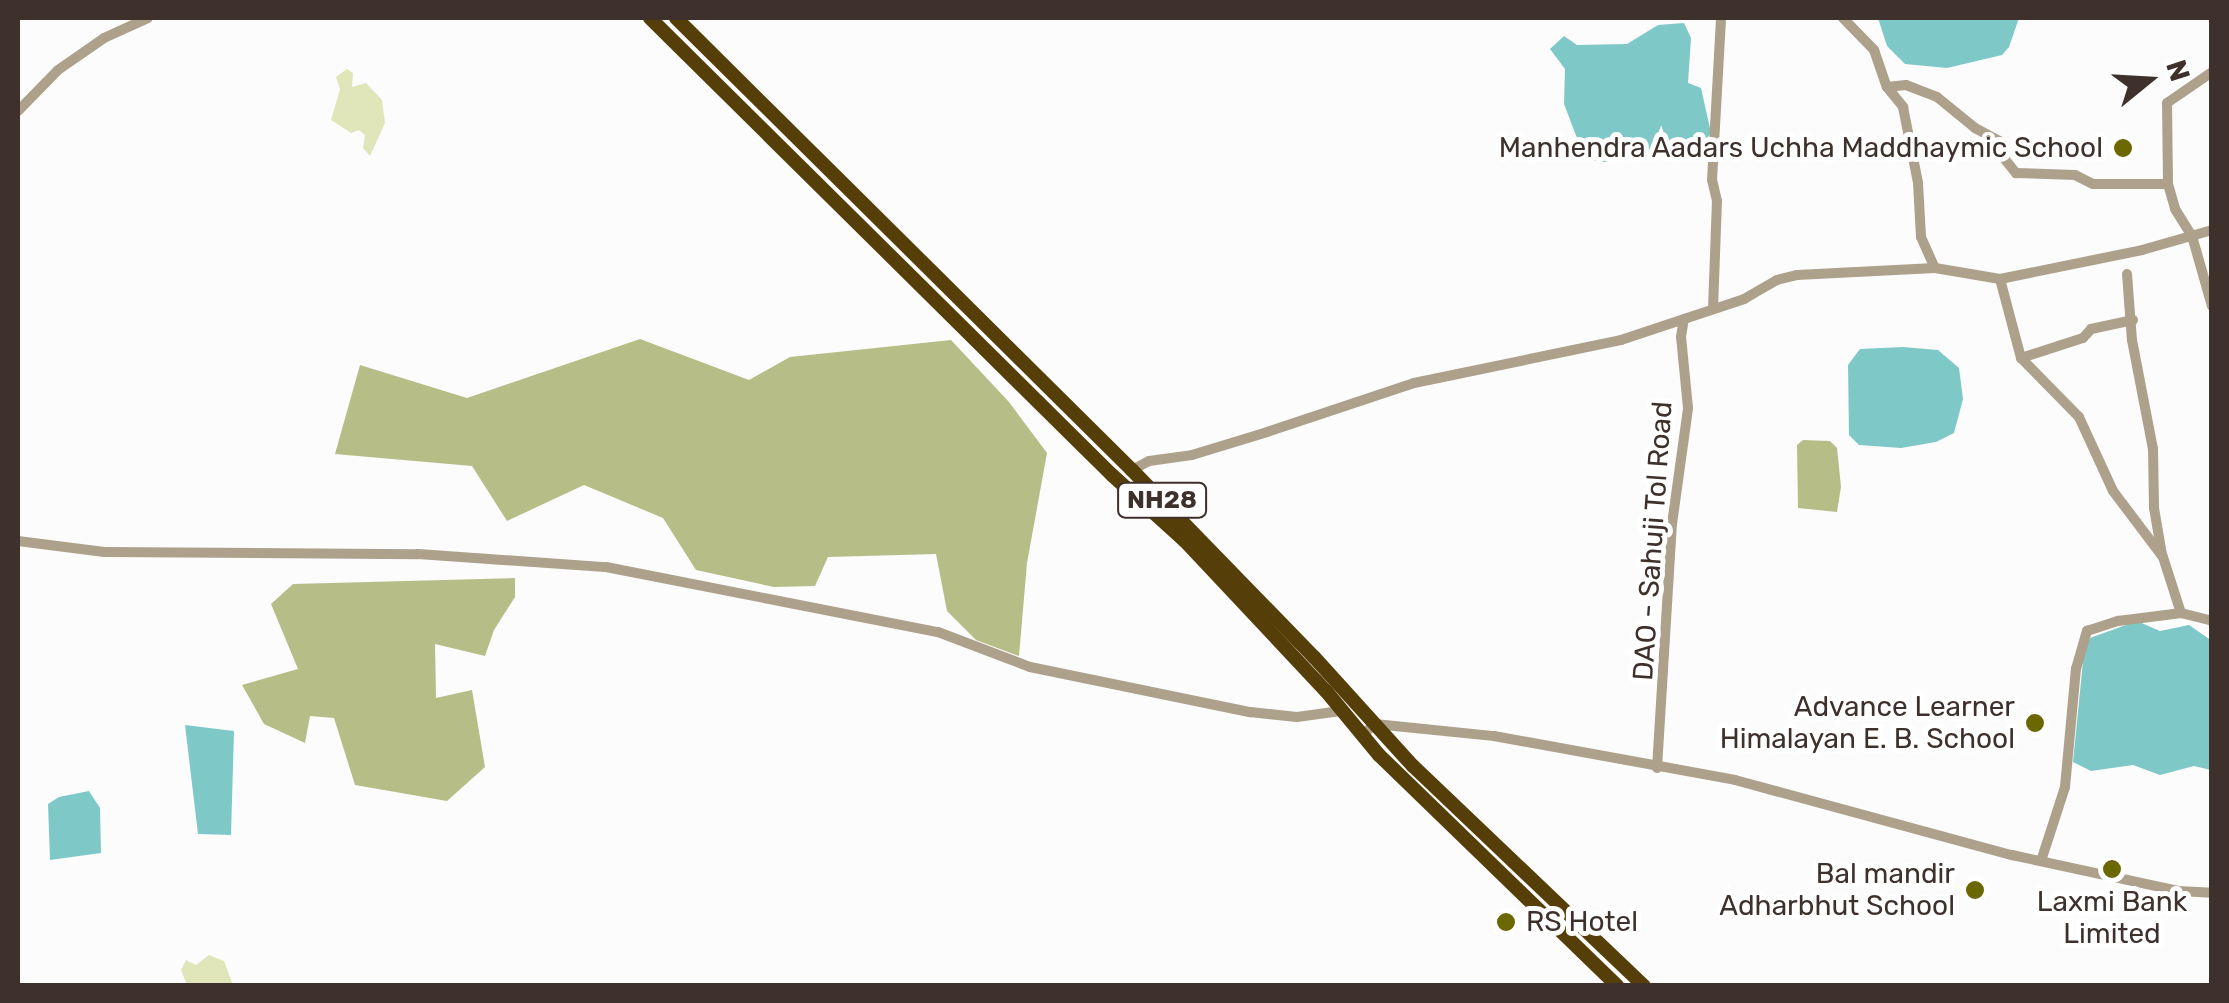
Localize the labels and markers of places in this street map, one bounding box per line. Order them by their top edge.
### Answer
place label: Manhendra Aadars Uchha Maddhaymic School [1498,131,2103,165]
marker: Manhendra Aadars Uchha Maddhaymic School [2112,137,2134,159]
place label: Advance Learner Himalayan E. B. School [1720,690,2015,756]
marker: Advance Learner Himalayan E. B. School [2024,712,2046,734]
place label: Bal mandir Adharbhut School [1719,857,1955,923]
marker: Laxmi Bank Limited [2101,858,2123,880]
marker: Bal mandir Adharbhut School [1964,879,1986,901]
place label: Laxmi Bank Limited [2037,885,2187,951]
place label: RS Hotel [1526,905,1638,939]
marker: RS Hotel [1495,911,1517,933]

